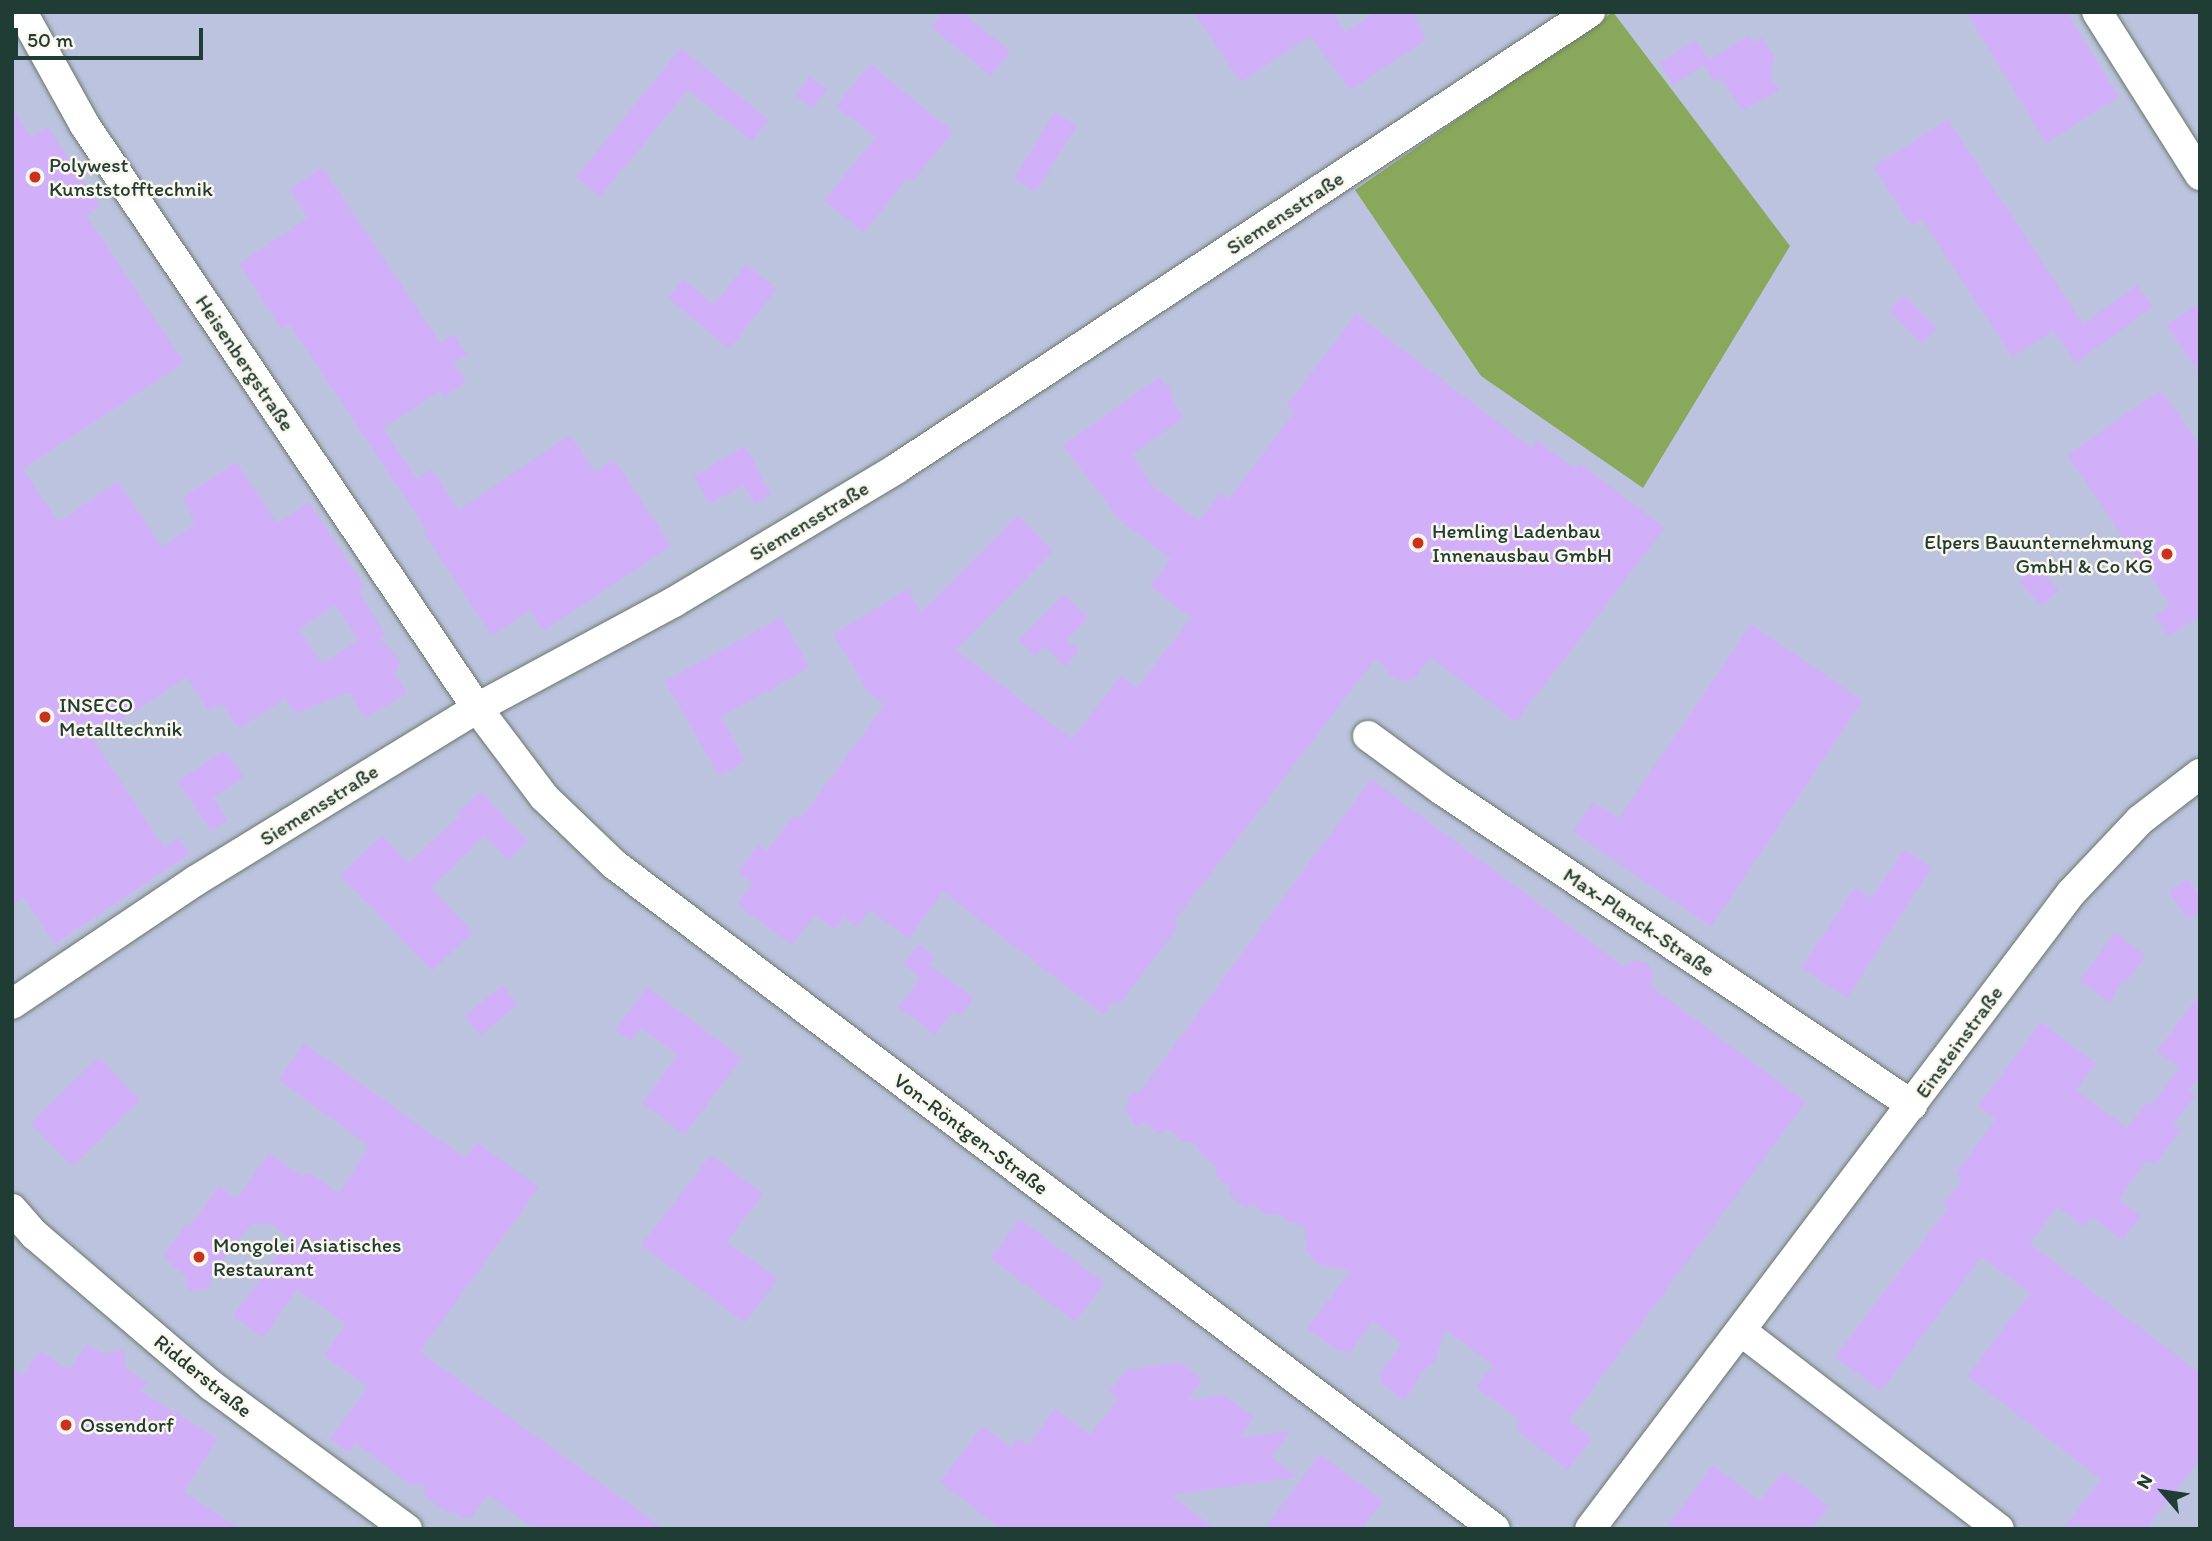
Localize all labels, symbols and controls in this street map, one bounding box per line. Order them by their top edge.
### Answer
scale bar [18,14,206,58]
text: 50 m [27,27,73,52]
place label: Polywest Kunststofftechnik [49,152,213,202]
street label: Siemensstraße [1222,166,1348,260]
marker: Polywest Kunststofftechnik [27,169,43,185]
street label: Heisenbergstraße [190,290,300,436]
street label: Siemensstraße [745,475,873,567]
place label: Hemling Ladenbau Innenausbau GmbH [1432,518,1612,568]
place label: Elpers Bauunternehmung GmbH & Co KG [1923,529,2153,579]
marker: Hemling Ladenbau Innenausbau GmbH [1410,535,1426,551]
marker: Elpers Bauunternehmung GmbH & Co KG [2159,546,2175,562]
place label: INSECO Metalltechnik [59,692,182,742]
marker: INSECO Metalltechnik [37,709,53,725]
street label: Siemensstraße [255,759,383,851]
street label: Max-Planck-Straße [1558,862,1720,982]
street label: Einsteinstraße [1910,981,2008,1103]
street label: Von-Röntgen-Straße [889,1068,1053,1200]
place label: Mongolei Asiatisches Restaurant [213,1232,401,1282]
marker: Mongolei Asiatisches Restaurant [191,1249,207,1265]
street label: Ridderstraße [149,1329,257,1423]
place label: Ossendorf [80,1412,174,1438]
marker: Ossendorf [58,1417,74,1433]
north arrow [2128,1457,2198,1527]
text: N [2131,1470,2157,1493]

